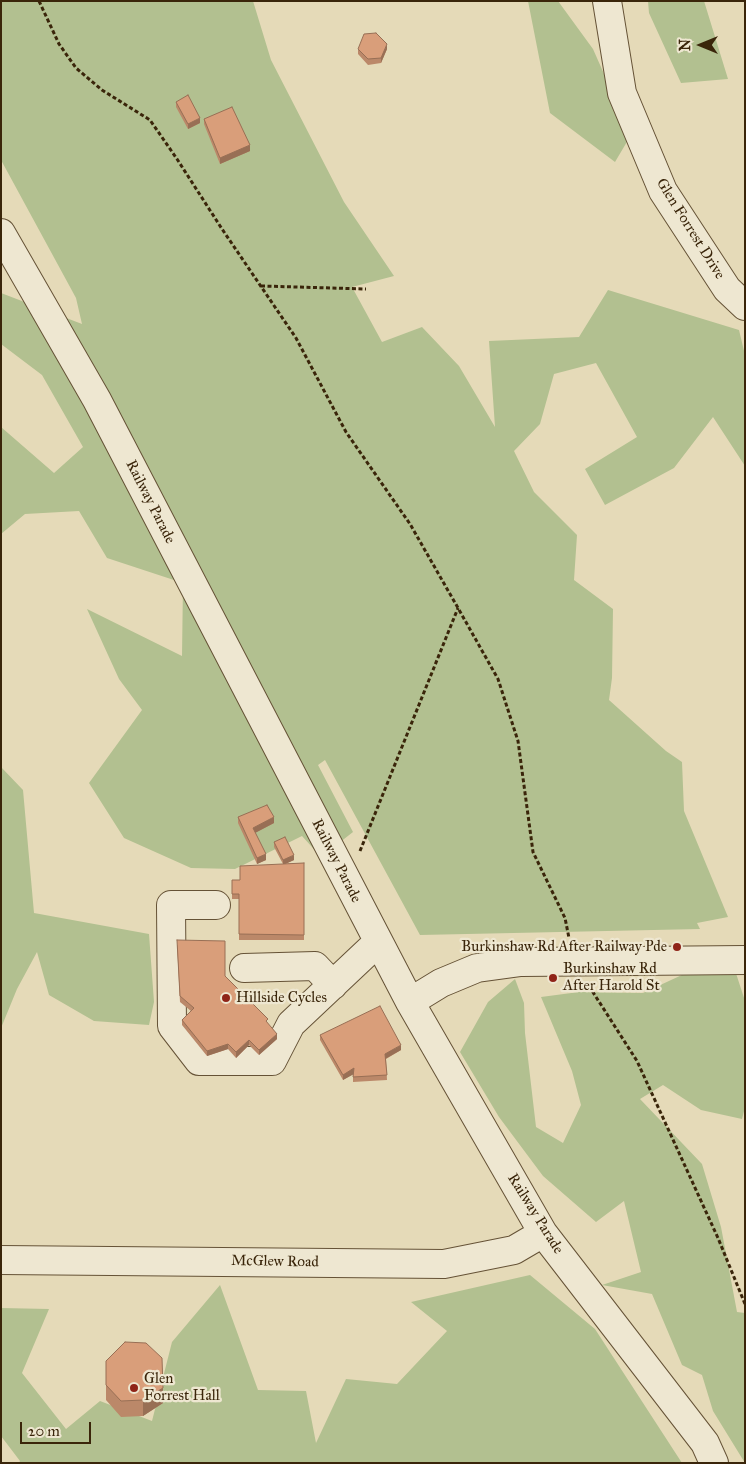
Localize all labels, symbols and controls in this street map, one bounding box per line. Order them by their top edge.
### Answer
north arrow [676,20,726,70]
text: N [677,39,694,51]
street label: Glen Forrest Drive [652,175,728,283]
street label: Railway Parade [121,457,179,547]
street label: Railway Parade [307,816,365,906]
place label: Burkinshaw Rd After Railway Pde [461,938,667,956]
marker: Burkinshaw Rd After Railway Pde [671,941,683,953]
place label: Burkinshaw Rd After Harold St [563,960,660,995]
marker: Burkinshaw Rd After Harold St [547,972,559,984]
place label: Hillside Cycles [236,989,327,1007]
marker: Hillside Cycles [220,992,232,1004]
street label: Railway Parade [503,1170,567,1258]
street label: McGlew Road [231,1252,319,1272]
place label: Glen Forrest Hall [144,1370,220,1405]
marker: Glen Forrest Hall [128,1382,140,1394]
scale bar [22,1412,94,1444]
text: 20 m [28,1422,60,1440]

